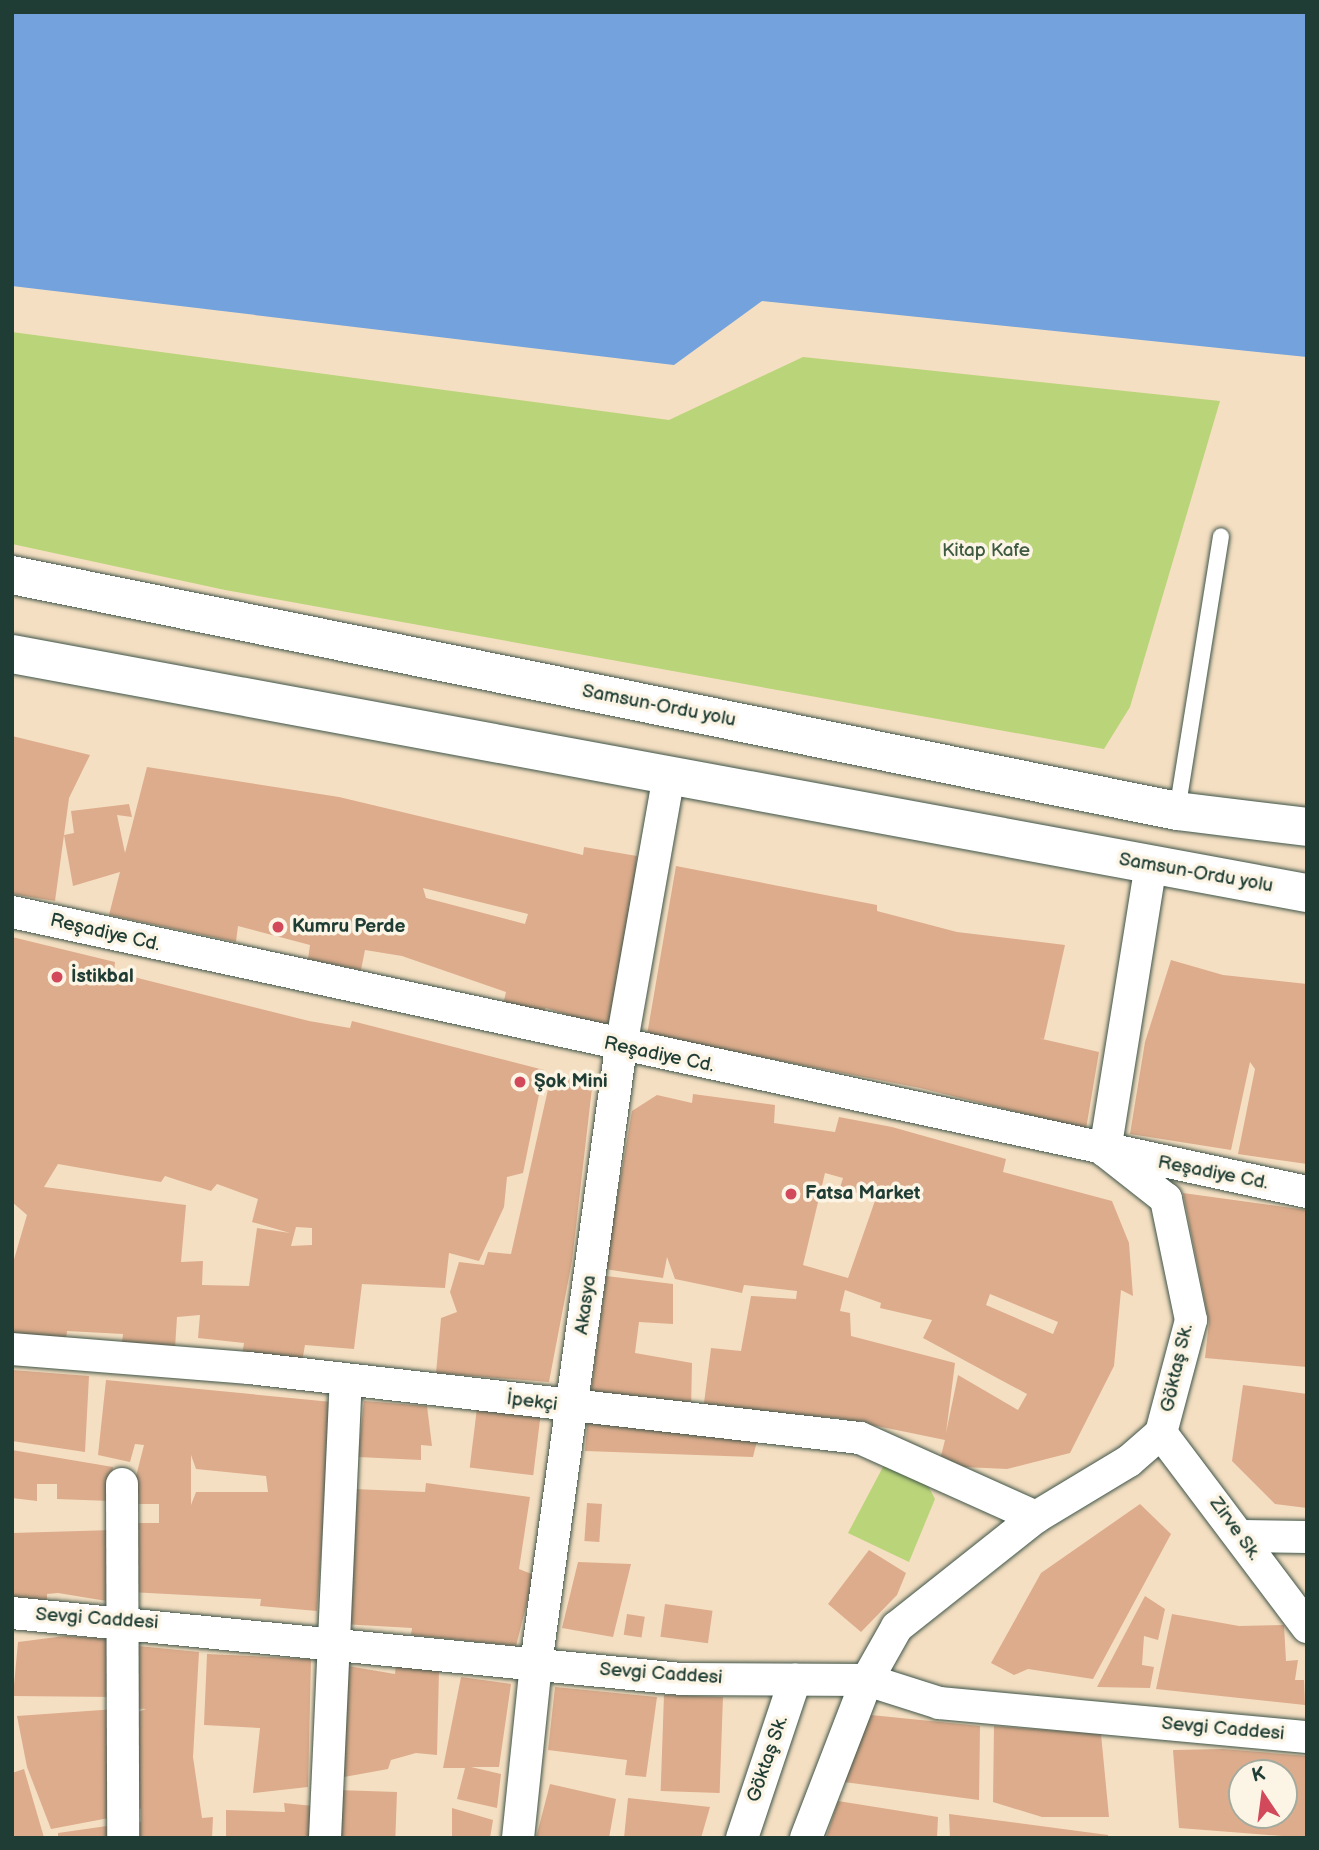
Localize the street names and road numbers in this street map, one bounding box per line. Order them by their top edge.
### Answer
street label: Samsun-Ordu yolu [580,680,738,732]
street label: Samsun-Ordu yolu [1117,848,1275,898]
street label: Reşadiye Cd. [48,909,162,957]
street label: Reşadiye Cd. [602,1032,716,1078]
street label: Reşadiye Cd. [1156,1151,1270,1195]
street label: Akasya [571,1274,601,1336]
street label: Göktaş Sk. [1156,1321,1198,1415]
street label: İpekçi [505,1388,559,1416]
street label: Zirve Sk. [1204,1493,1266,1565]
street label: Sevgi Caddesi [35,1603,159,1635]
street label: Sevgi Caddesi [599,1658,723,1690]
street label: Sevgi Caddesi [1161,1712,1285,1746]
street label: Göktaş Sk. [743,1713,793,1805]

